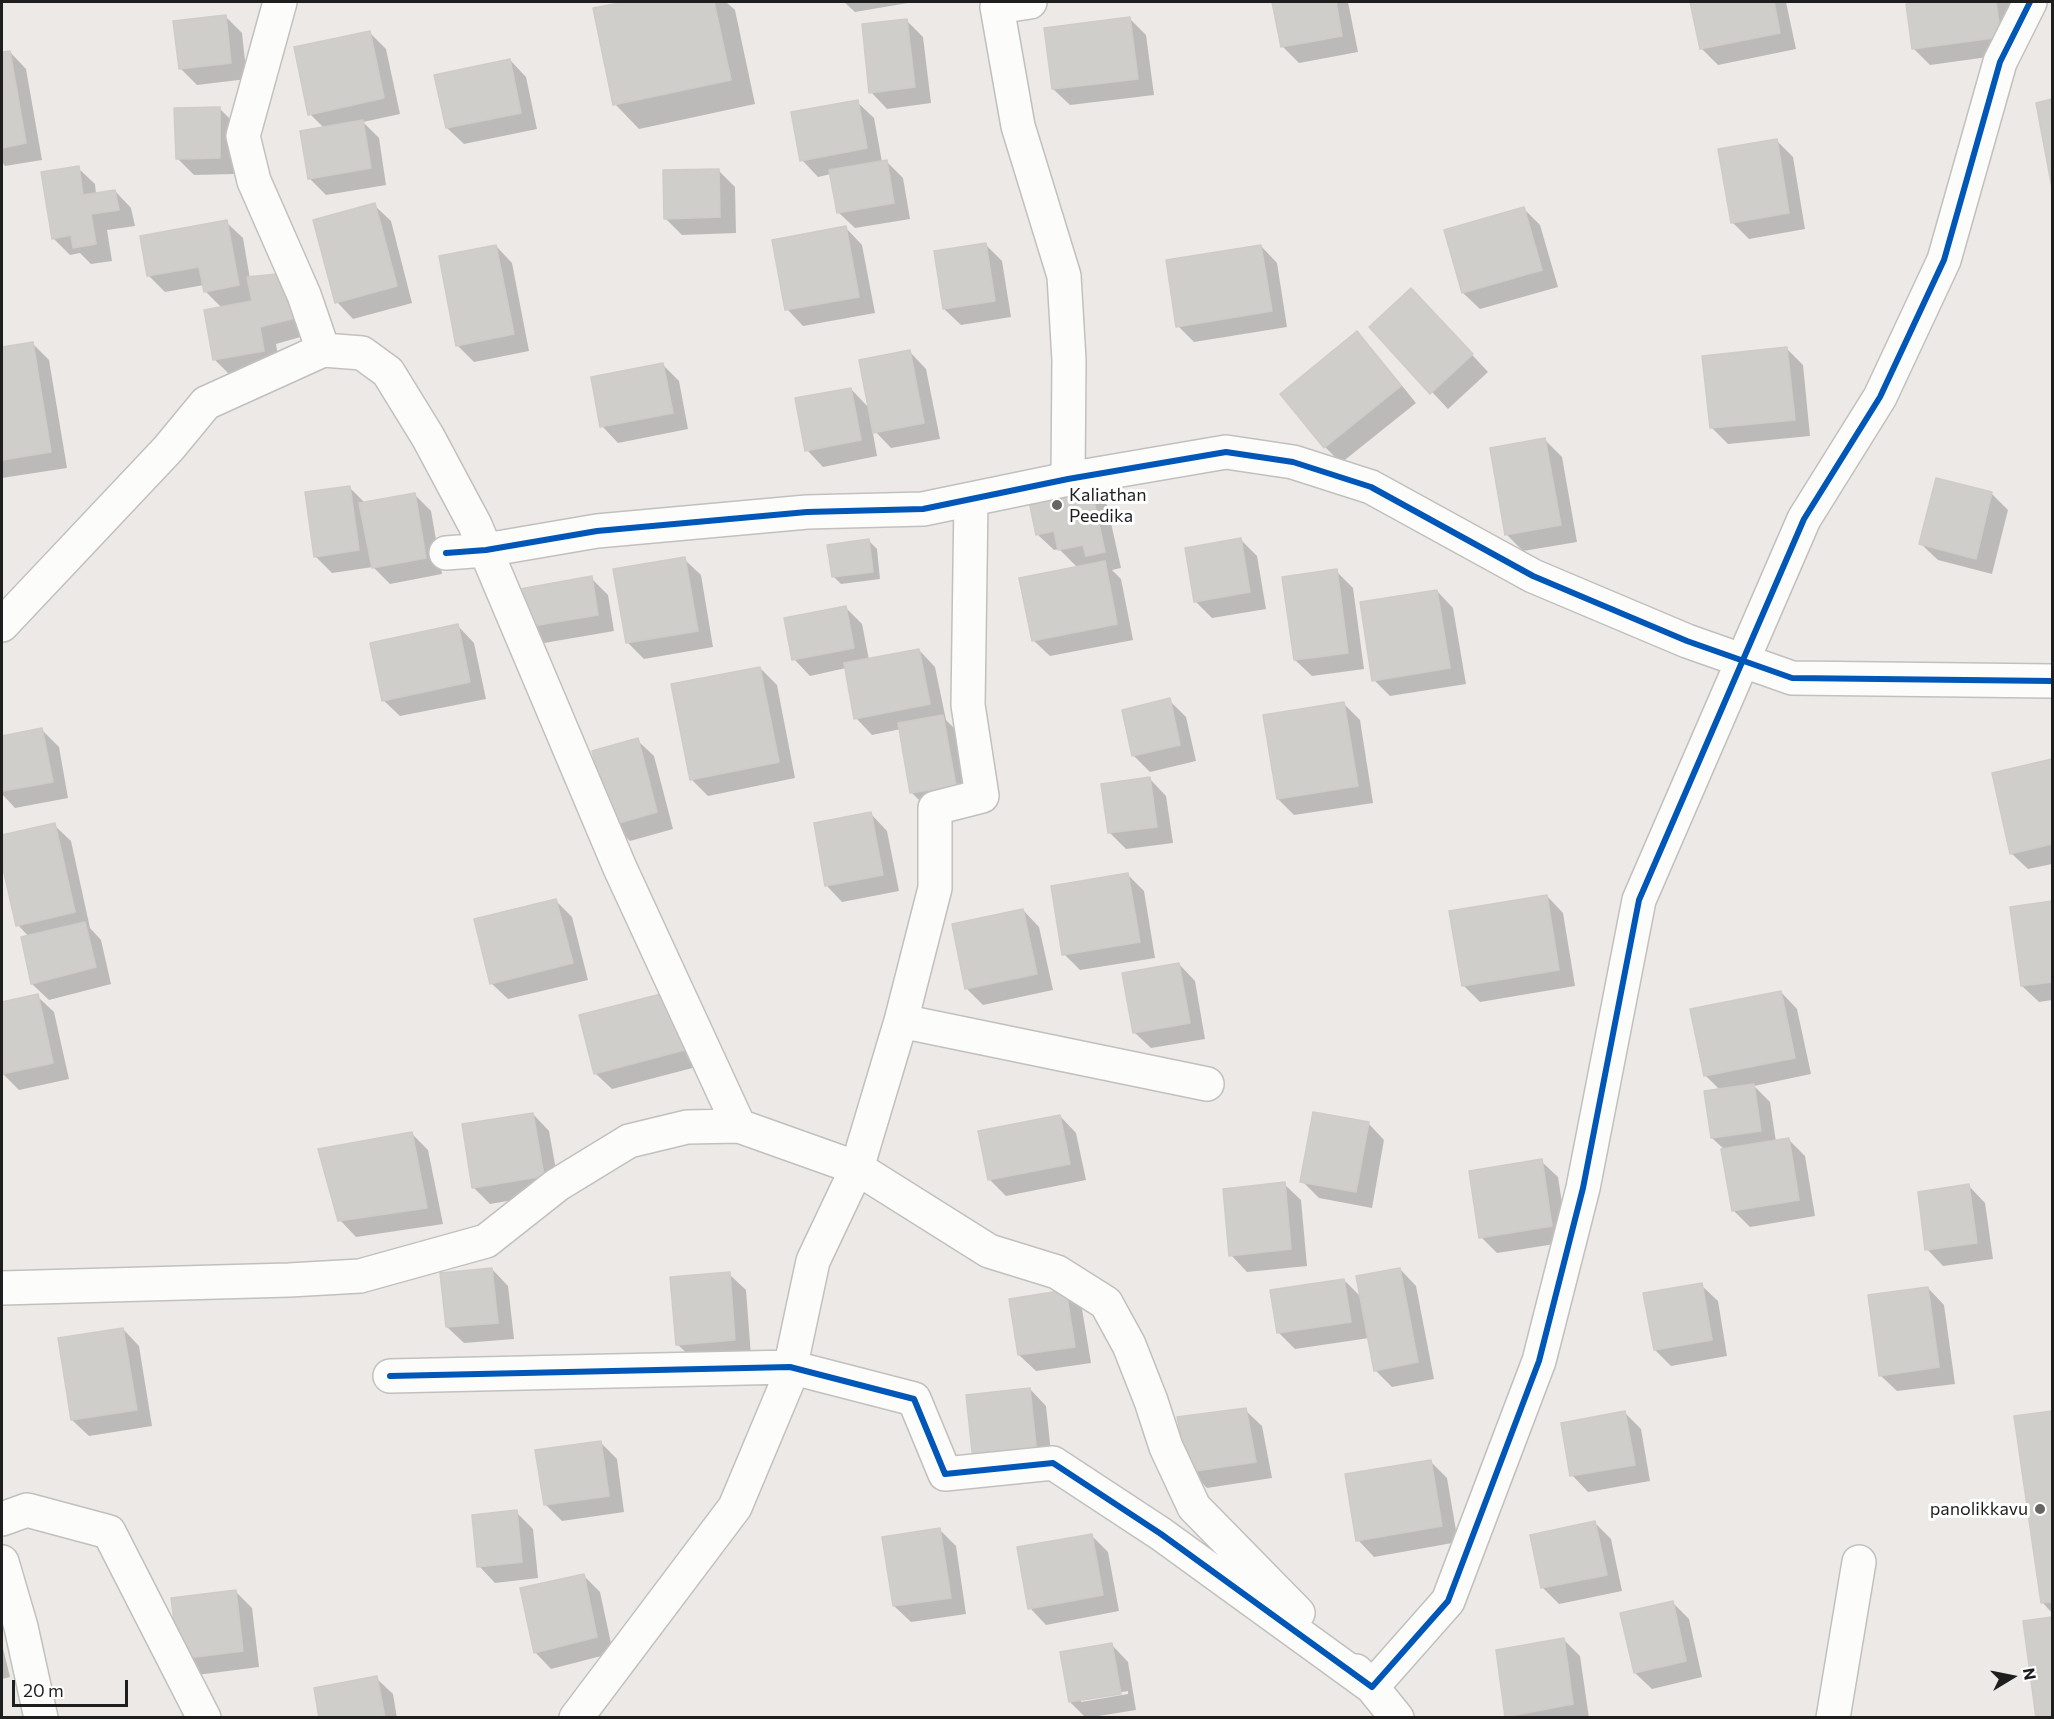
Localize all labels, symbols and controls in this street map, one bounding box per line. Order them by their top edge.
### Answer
place label: Kaliathan Peedika [1069,484,1147,526]
marker: Kaliathan Peedika [1050,498,1064,512]
place label: panolikkavu [1930,1498,2028,1520]
marker: panolikkavu [2033,1502,2047,1516]
north arrow [1982,1647,2042,1707]
text: N [2020,1666,2041,1681]
scale bar [15,1668,130,1706]
text: 20 m [23,1679,64,1701]

